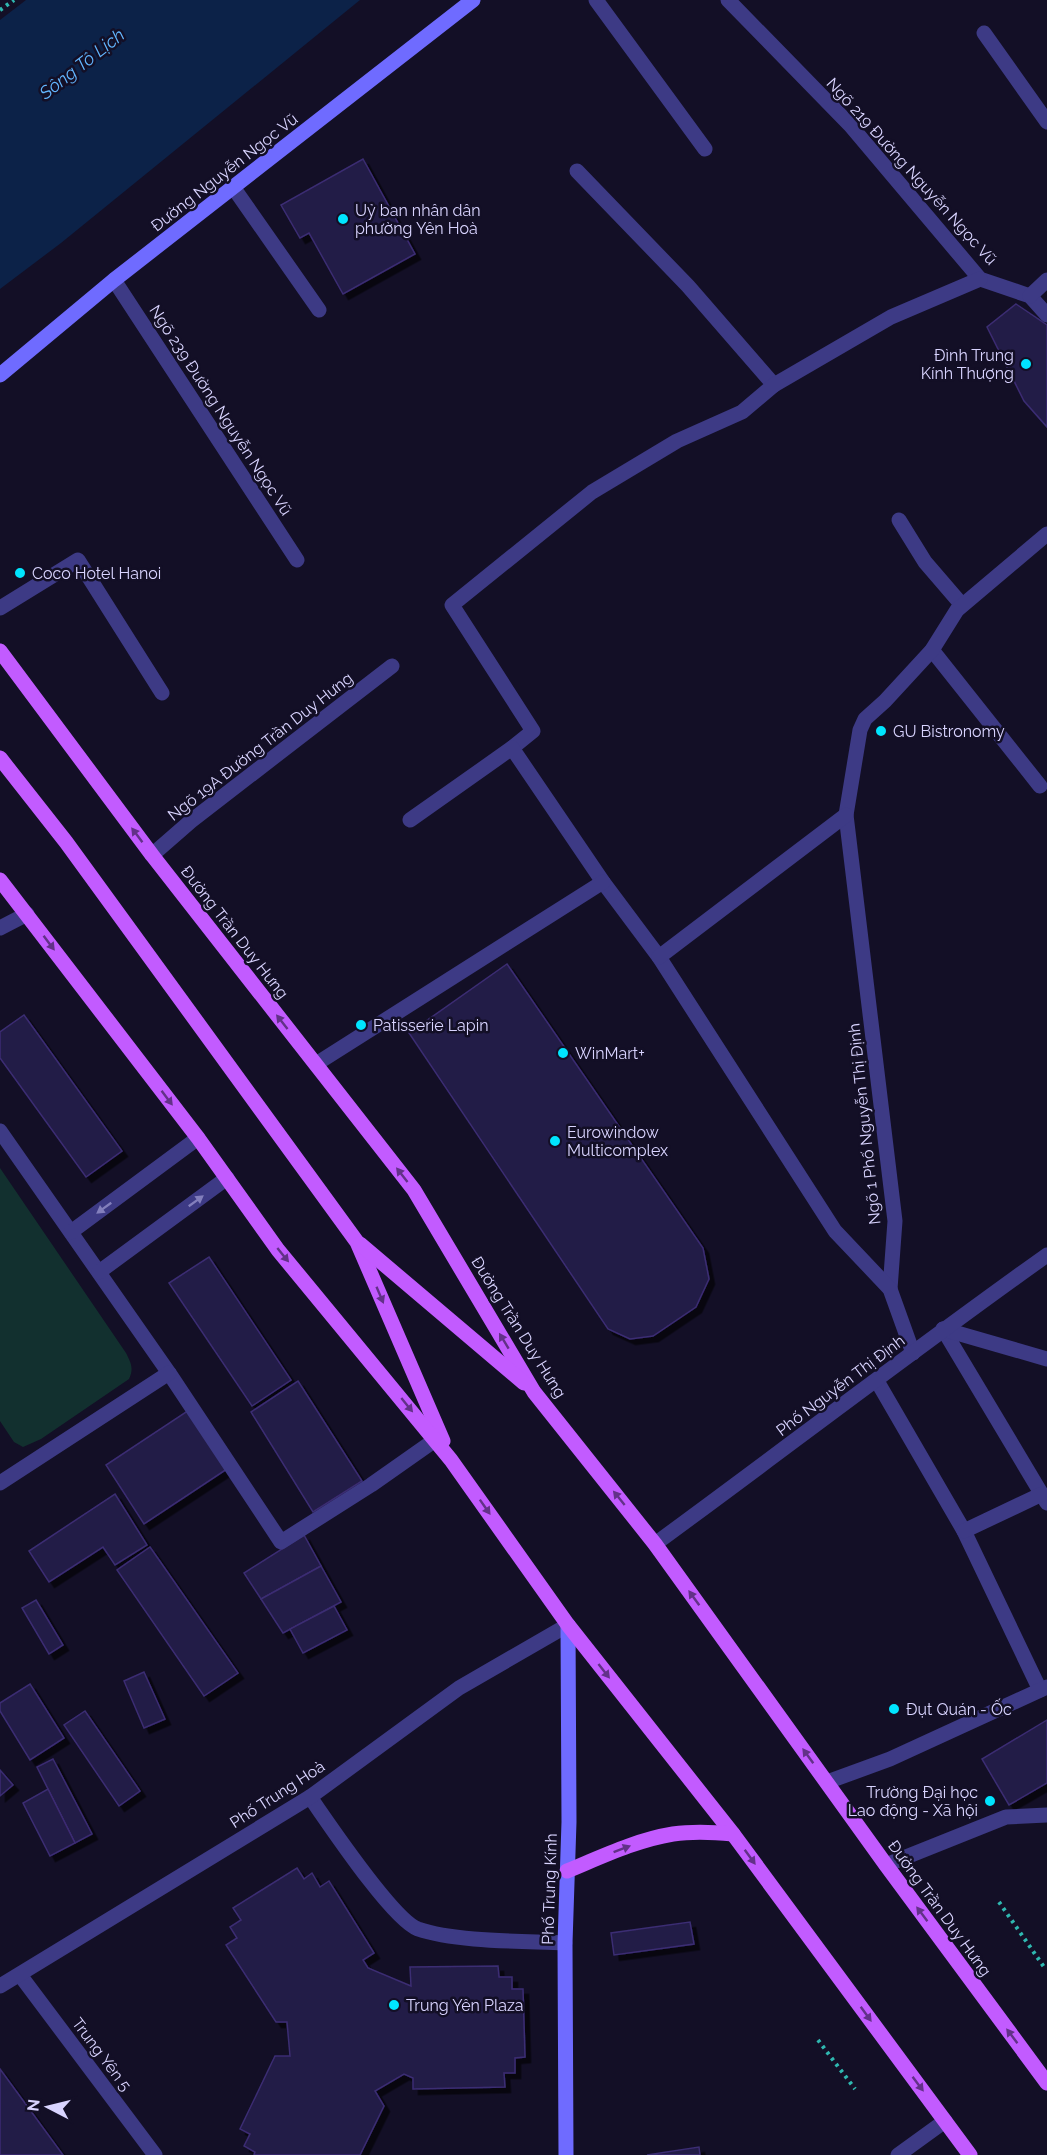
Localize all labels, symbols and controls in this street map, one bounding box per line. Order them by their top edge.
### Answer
water label: Sông Tô Lịch [34,24,128,104]
street label: Ngõ 219 Đường Nguyễn Ngọc Vũ [823,74,1001,269]
street label: Đường Nguyễn Ngọc Vũ [147,109,301,235]
place label: Uỷ ban nhân dân phường Yên Hoà [355,201,481,238]
marker: Uỷ ban nhân dân phường Yên Hoà [336,212,350,226]
street label: Ngõ 239 Đường Nguyễn Ngọc Vũ [145,302,296,519]
place label: Đình Trung Kính Thượng [921,346,1014,383]
marker: Đình Trung Kính Thượng [1019,357,1033,371]
place label: Coco Hotel Hanoi [32,564,161,583]
marker: Coco Hotel Hanoi [13,566,27,580]
street label: Ngõ 19A Đường Trần Duy Hưng [164,668,357,825]
place label: GU Bistronomy [893,722,1005,741]
marker: GU Bistronomy [874,724,888,738]
one-way arrow [131,827,143,842]
street label: Đường Trần Duy Hưng [177,862,292,1002]
one-way arrow [42,935,54,950]
one-way arrow [277,1014,289,1029]
place label: Patisserie Lapin [373,1016,489,1035]
marker: Patisserie Lapin [354,1018,368,1032]
street label: Ngõ 1 Phố Nguyễn Thị Định [844,1022,885,1226]
place label: WinMart+ [575,1044,645,1063]
marker: WinMart+ [556,1046,570,1060]
one-way arrow [161,1089,173,1105]
place label: Eurowindow Multicomplex [567,1123,668,1160]
marker: Eurowindow Multicomplex [548,1134,562,1148]
one-way arrow [396,1167,409,1183]
one-way arrow [187,1195,203,1207]
one-way arrow [97,1202,113,1214]
one-way arrow [276,1247,289,1263]
street label: Đường Trần Duy Hưng [467,1253,570,1402]
one-way arrow [376,1287,385,1304]
street label: Phố Nguyễn Thị Định [772,1331,908,1440]
one-way arrow [499,1332,509,1349]
one-way arrow [400,1397,413,1413]
one-way arrow [613,1491,626,1506]
one-way arrow [479,1499,491,1515]
one-way arrow [689,1590,701,1605]
one-way arrow [598,1663,610,1678]
place label: Đụt Quán - Ốc [906,1698,1012,1719]
marker: Đụt Quán - Ốc [887,1702,901,1716]
one-way arrow [802,1749,814,1765]
street label: Phố Trung Hoà [226,1757,328,1832]
place label: Trường Đại học Lao động - Xã hội [848,1783,978,1820]
marker: Trường Đại học Lao động - Xã hội [983,1794,997,1808]
street label: Phố Trung Kính [538,1833,561,1945]
street label: Đường Trần Duy Hưng [884,1837,995,1980]
one-way arrow [613,1844,631,1854]
one-way arrow [744,1850,756,1865]
one-way arrow [916,1907,928,1923]
place label: Trung Yên Plaza [406,1996,524,2015]
marker: Trung Yên Plaza [387,1998,401,2012]
one-way arrow [860,2006,872,2022]
street label: Trung Yên 5 [68,2014,135,2095]
one-way arrow [1006,2028,1018,2044]
one-way arrow [911,2076,923,2091]
north arrow [18,2077,78,2137]
text: N [23,2098,44,2112]

